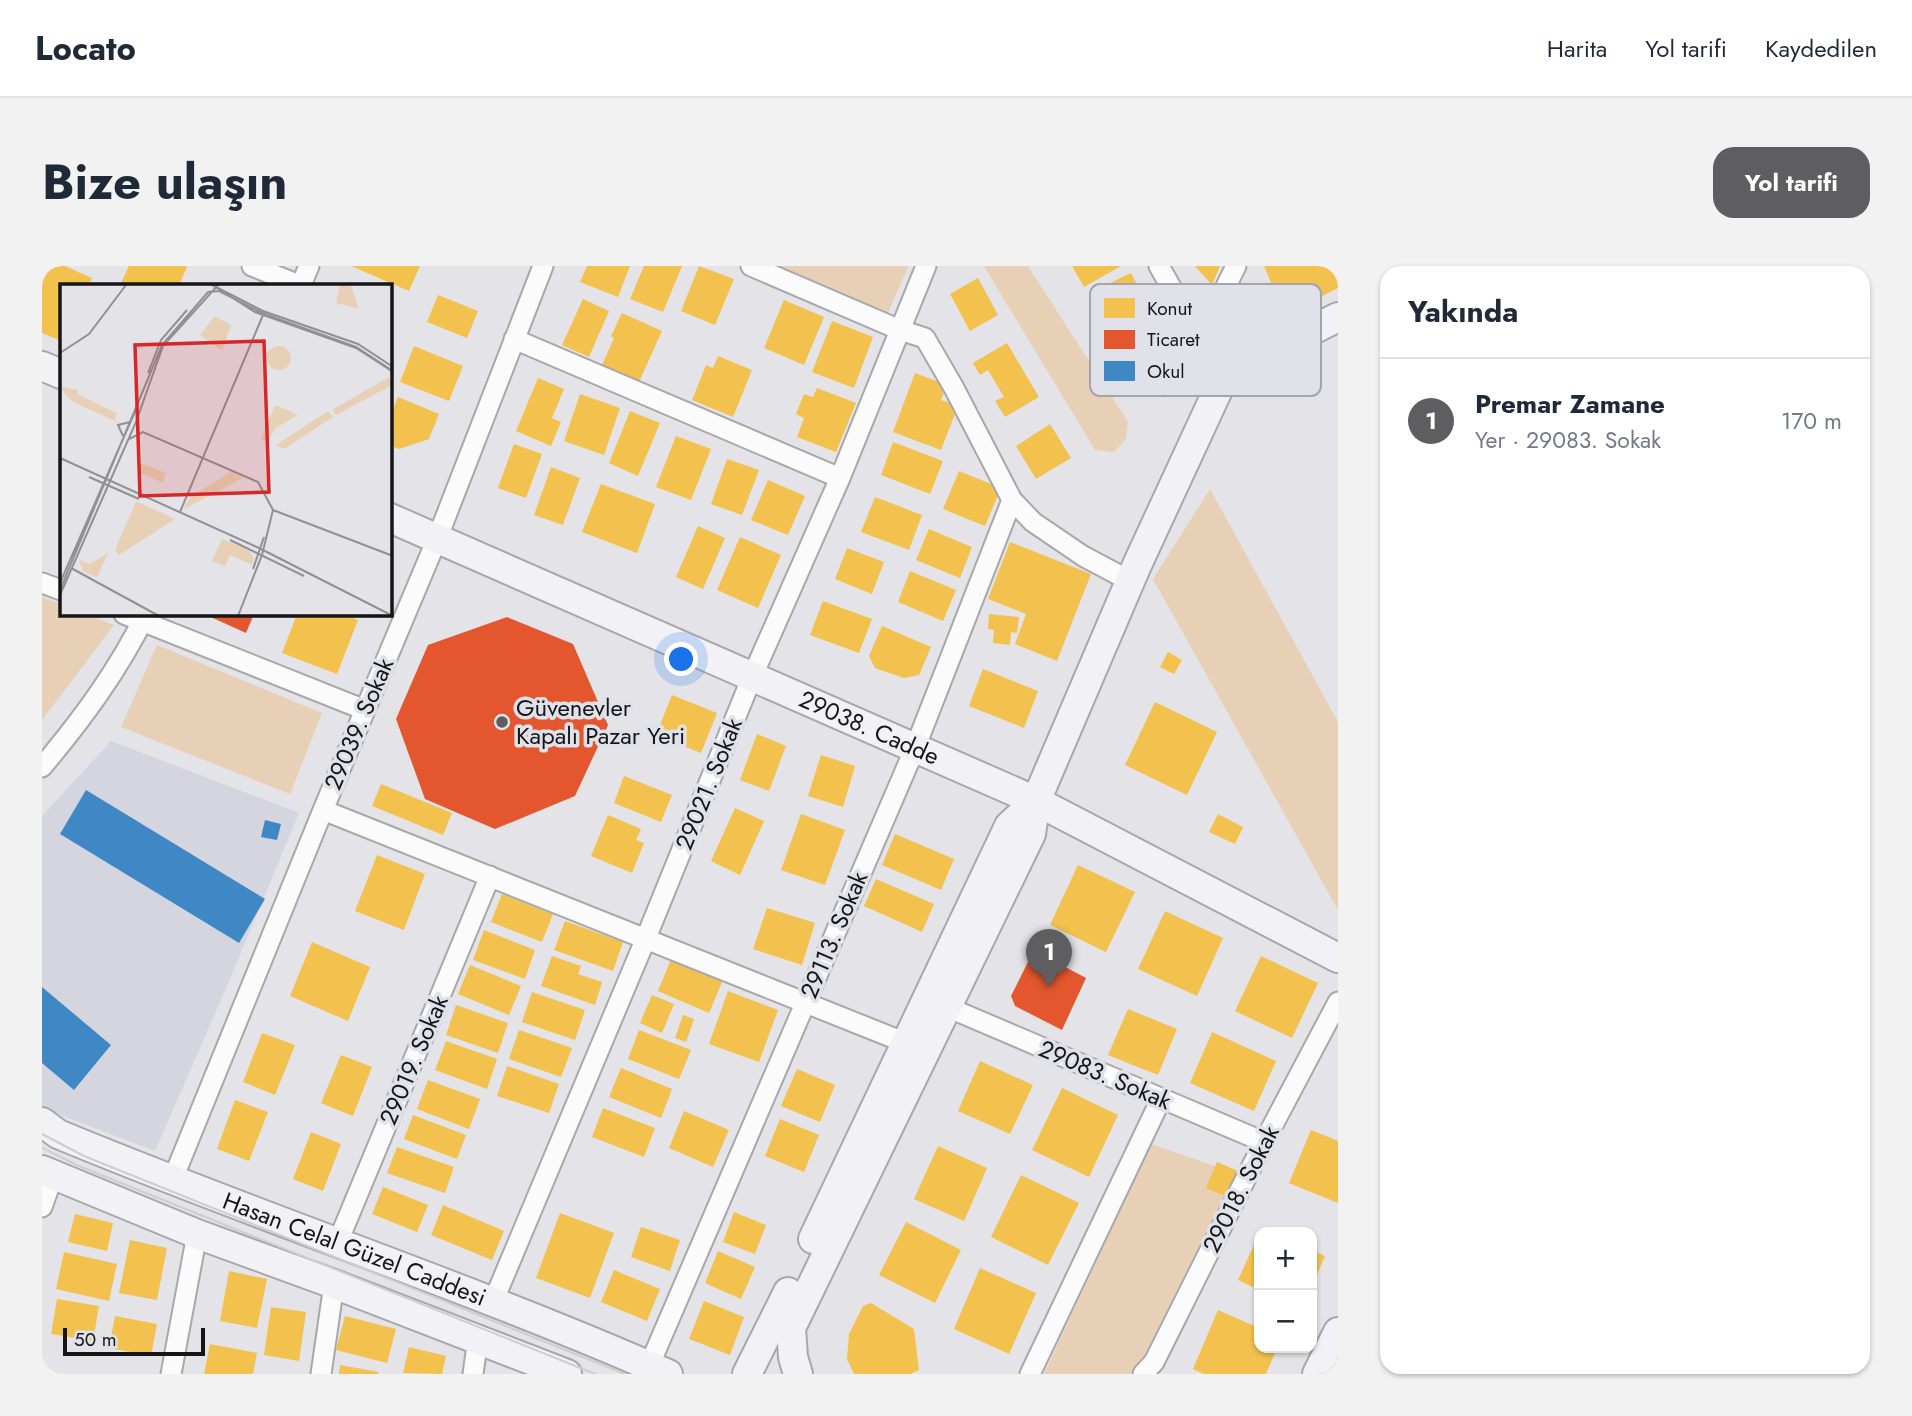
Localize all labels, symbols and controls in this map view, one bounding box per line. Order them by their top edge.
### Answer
text: Locato [35,25,136,72]
text: Harita [1547,31,1607,66]
text: Yol tarifi [1645,31,1727,66]
text: Kaydedilen [1765,31,1877,66]
text: Bize ulaşın [42,147,288,217]
button: Yol tarifi [1713,147,1870,218]
inset map [60,284,392,616]
legend [1090,284,1321,396]
text: Yakında [1408,290,1519,333]
text: Konut [1147,295,1192,322]
text: Ticaret [1147,326,1200,353]
text: Okul [1147,358,1185,385]
text: Premar Zamane [1475,385,1665,423]
text: 1 [1425,404,1437,438]
text: 170 m [1781,404,1842,438]
text: Yer · 29083. Sokak [1475,423,1661,457]
your location [664,642,698,676]
street label: 29039. Sokak [315,652,402,795]
street label: 29038. Cadde [794,681,945,774]
place label: Güvenevler Kapalı Pazar Yeri [516,690,685,753]
street label: 29021. Sokak [666,712,751,855]
marker: Güvenevler Kapalı Pazar Yeri [494,714,510,730]
street label: 29113. Sokak [791,865,876,1004]
pin: 1 [1026,929,1072,987]
street label: 29019. Sokak [370,989,457,1130]
street label: 29083. Sokak [1033,1031,1177,1118]
street label: 29018. Sokak [1193,1119,1288,1259]
street label: Hasan Celal Güzel Caddesi [218,1183,491,1315]
map controls [1254,1227,1317,1353]
button: + [1254,1227,1317,1290]
button: − [1254,1290,1317,1353]
scale bar [63,1325,205,1357]
text: 50 m [74,1326,117,1353]

